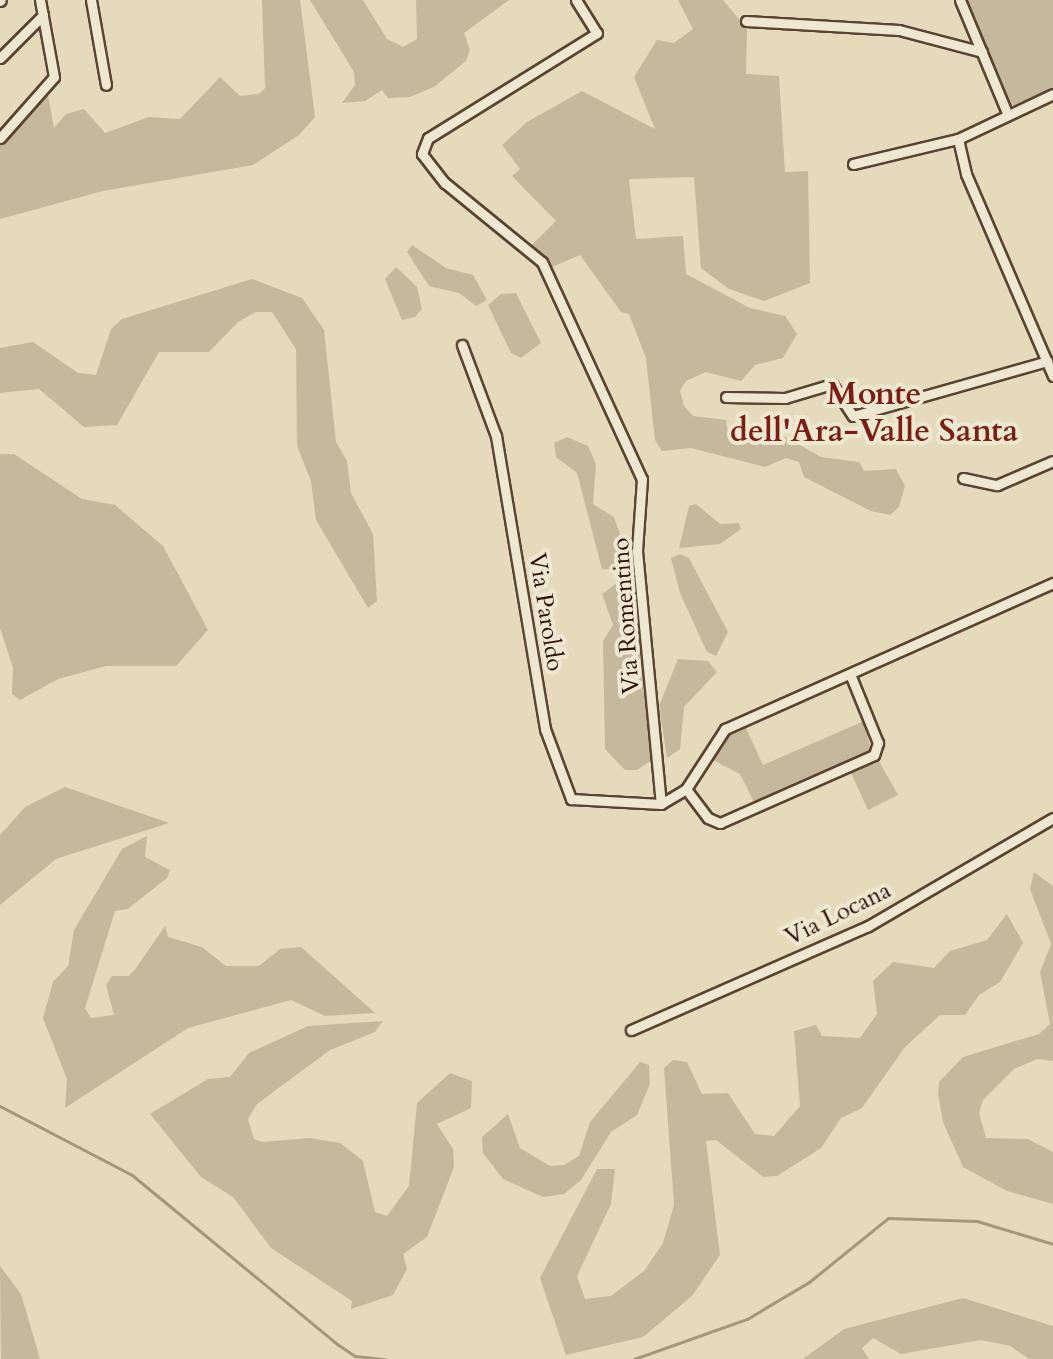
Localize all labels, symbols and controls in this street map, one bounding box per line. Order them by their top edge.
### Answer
district label: Monte dell'Ara-Valle Santa [730,376,1018,451]
street label: Via Romentino [606,537,646,695]
street label: Via Paroldo [522,551,570,673]
street label: Via Locana [780,876,896,952]

